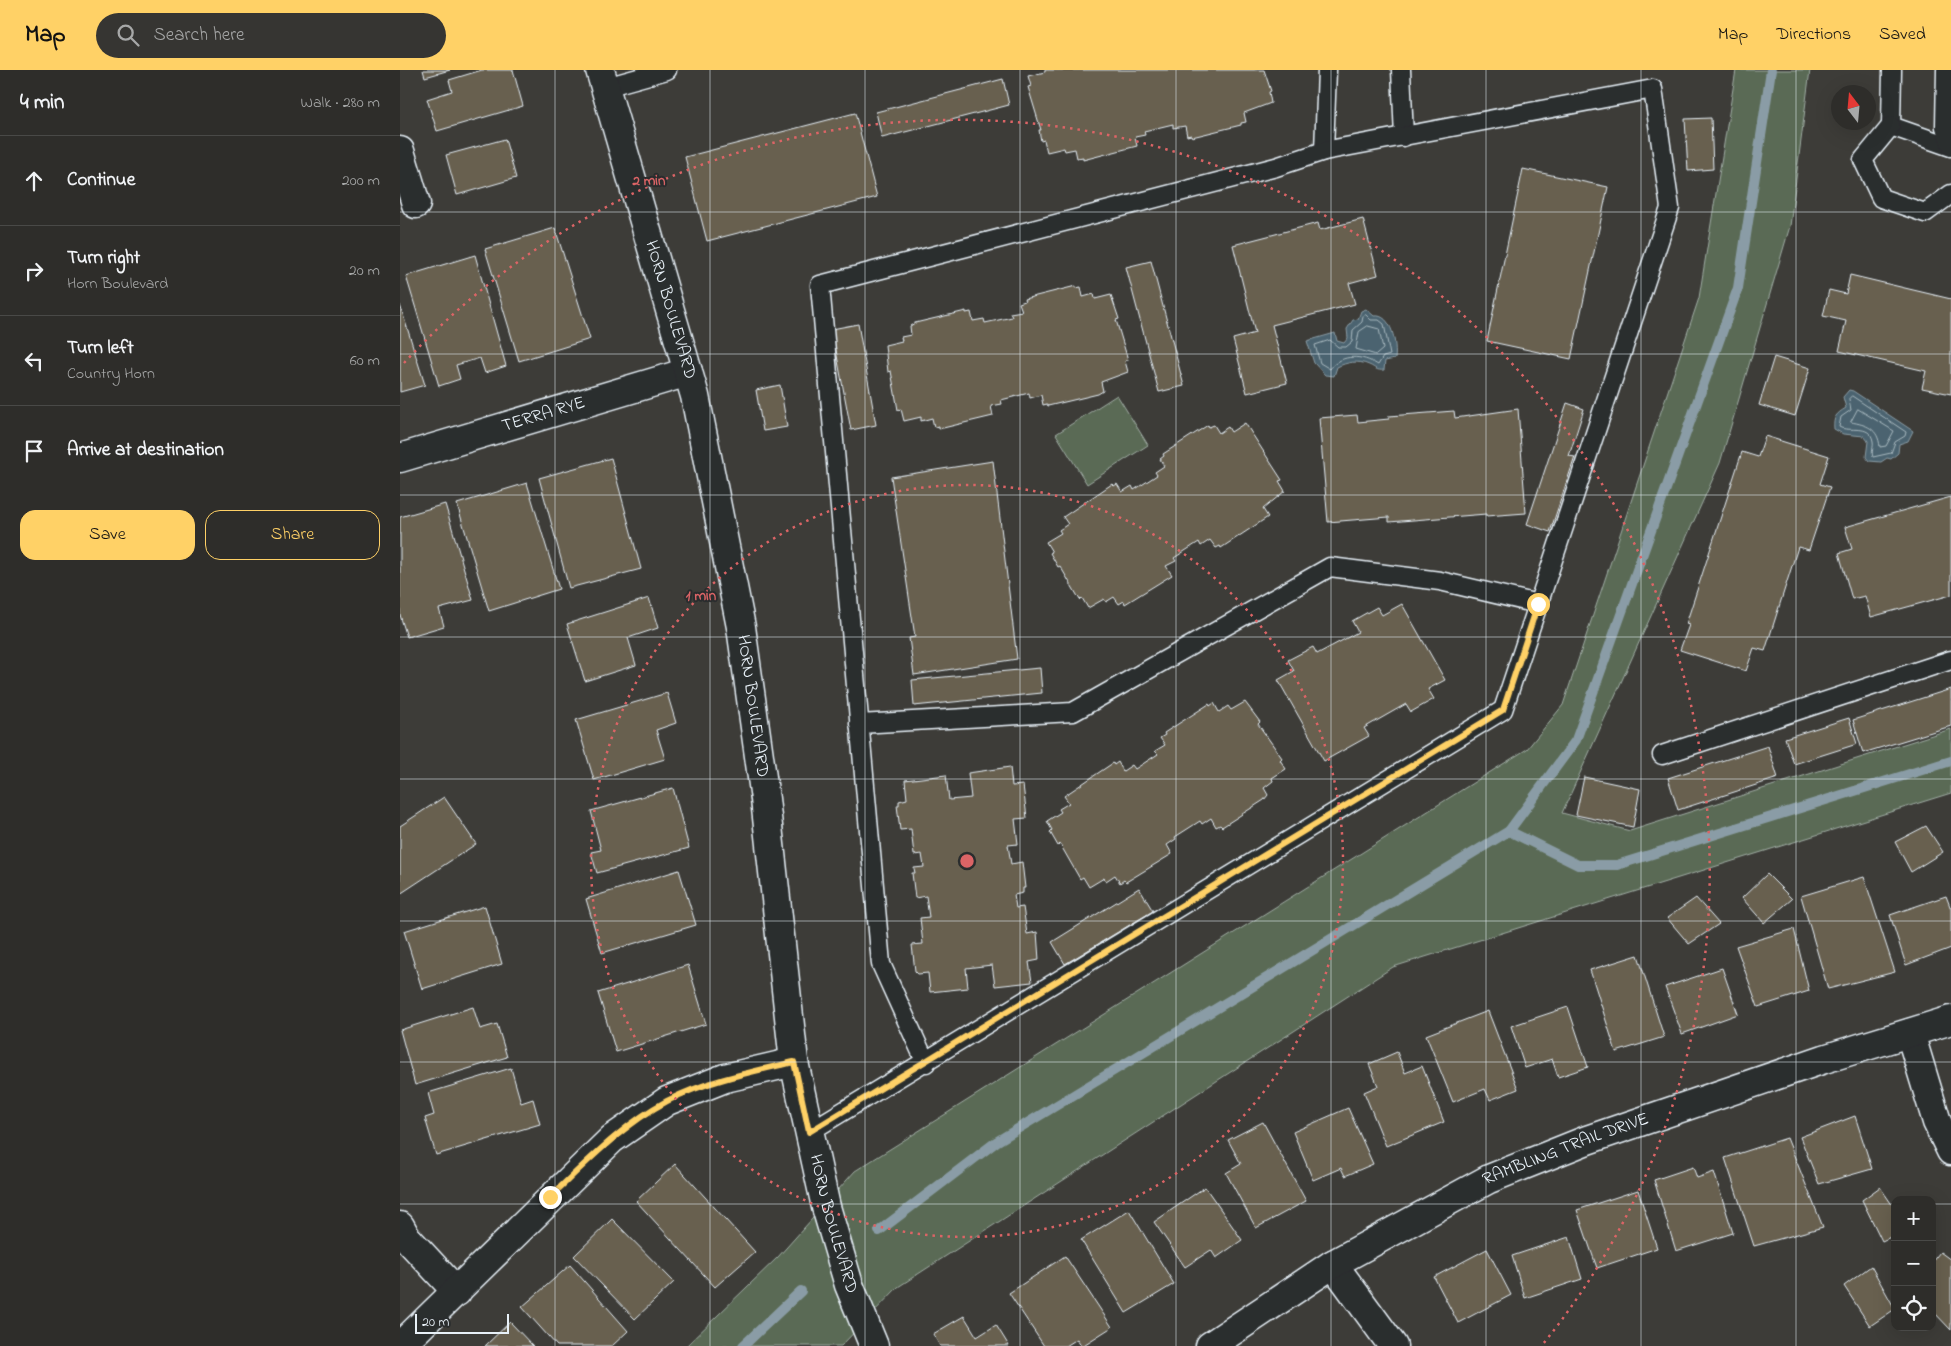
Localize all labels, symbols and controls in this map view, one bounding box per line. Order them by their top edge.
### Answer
search box [96,13,446,58]
text: Map [25,18,66,53]
icon: search [114,21,142,49]
text: Search here [154,22,245,49]
text: Map [1718,22,1748,48]
text: Directions [1776,22,1851,48]
text: Saved [1879,22,1926,48]
north arrow [1831,85,1876,130]
text: 4 min [20,88,64,118]
text: Walk · 280 m [301,91,380,115]
icon: ahead [20,167,48,195]
text: Continue [67,167,135,194]
text: 200 m [342,169,380,193]
text: 2 min [632,170,666,192]
street label: HORN BOULEVARD [637,237,703,383]
text: Turn right [67,245,140,272]
icon: right [20,257,48,285]
text: 20 m [349,259,380,283]
text: Horn Boulevard [67,272,168,296]
text: Turn left [67,335,134,362]
icon: left [20,347,48,375]
text: 60 m [350,349,380,373]
text: Country Horn [67,362,155,386]
street label: TERRA RYE [499,390,589,440]
icon: arrive [20,437,48,465]
text: Arrive at destination [67,437,224,464]
button: Save [20,510,195,560]
button: Share [205,510,380,560]
text: 1 min [686,585,717,607]
route start [1527,593,1550,616]
street label: HORN BOULEVARD [729,633,775,779]
centre of rings [958,852,976,870]
street label: RAMBLING TRAIL DRIVE [1478,1107,1653,1193]
street label: HORN BOULEVARD [802,1152,864,1298]
route end [539,1186,562,1209]
map controls [1891,1196,1936,1331]
button: + [1891,1196,1936,1241]
button: − [1891,1241,1936,1286]
button: locate [1891,1286,1936,1331]
scale bar [415,1311,509,1334]
text: 20 m [422,1312,449,1333]

